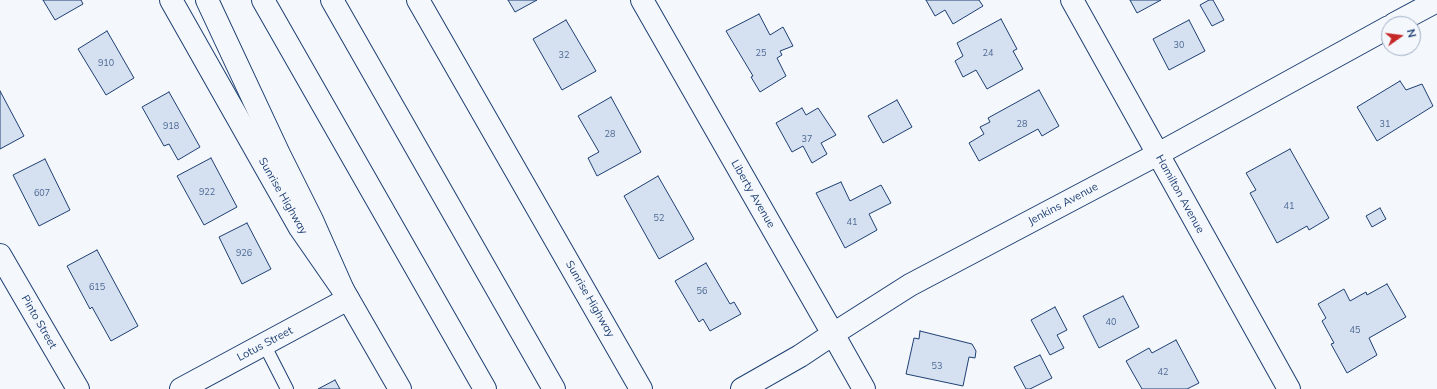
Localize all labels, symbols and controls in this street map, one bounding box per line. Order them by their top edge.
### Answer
north arrow [1381,16,1421,56]
text: N [1404,28,1419,39]
house number: 30 [1174,40,1184,50]
house number: 25 [756,48,766,58]
house number: 24 [983,48,993,58]
house number: 32 [559,50,569,60]
house number: 910 [98,58,114,68]
house number: 28 [1017,119,1027,129]
house number: 31 [1380,119,1390,129]
house number: 918 [163,121,179,131]
house number: 28 [605,129,615,139]
house number: 37 [802,134,812,144]
street label: Hamilton Avenue [1153,152,1207,236]
street label: Sunrise Highway [256,155,310,237]
street label: Liberty Avenue [728,158,778,230]
street label: Jenkins Avenue [1026,180,1100,228]
house number: 922 [199,187,215,197]
house number: 607 [34,188,50,198]
house number: 41 [1284,201,1294,211]
house number: 52 [654,213,664,223]
house number: 41 [847,217,857,227]
house number: 926 [236,248,252,258]
street label: Sunrise Highway [563,258,617,340]
house number: 615 [89,282,105,292]
house number: 56 [697,286,707,296]
street label: Pinto Street [18,293,60,351]
house number: 40 [1106,317,1116,327]
street label: Lotus Street [235,324,295,364]
house number: 45 [1350,325,1360,335]
house number: 53 [932,361,942,371]
house number: 42 [1158,367,1168,377]

